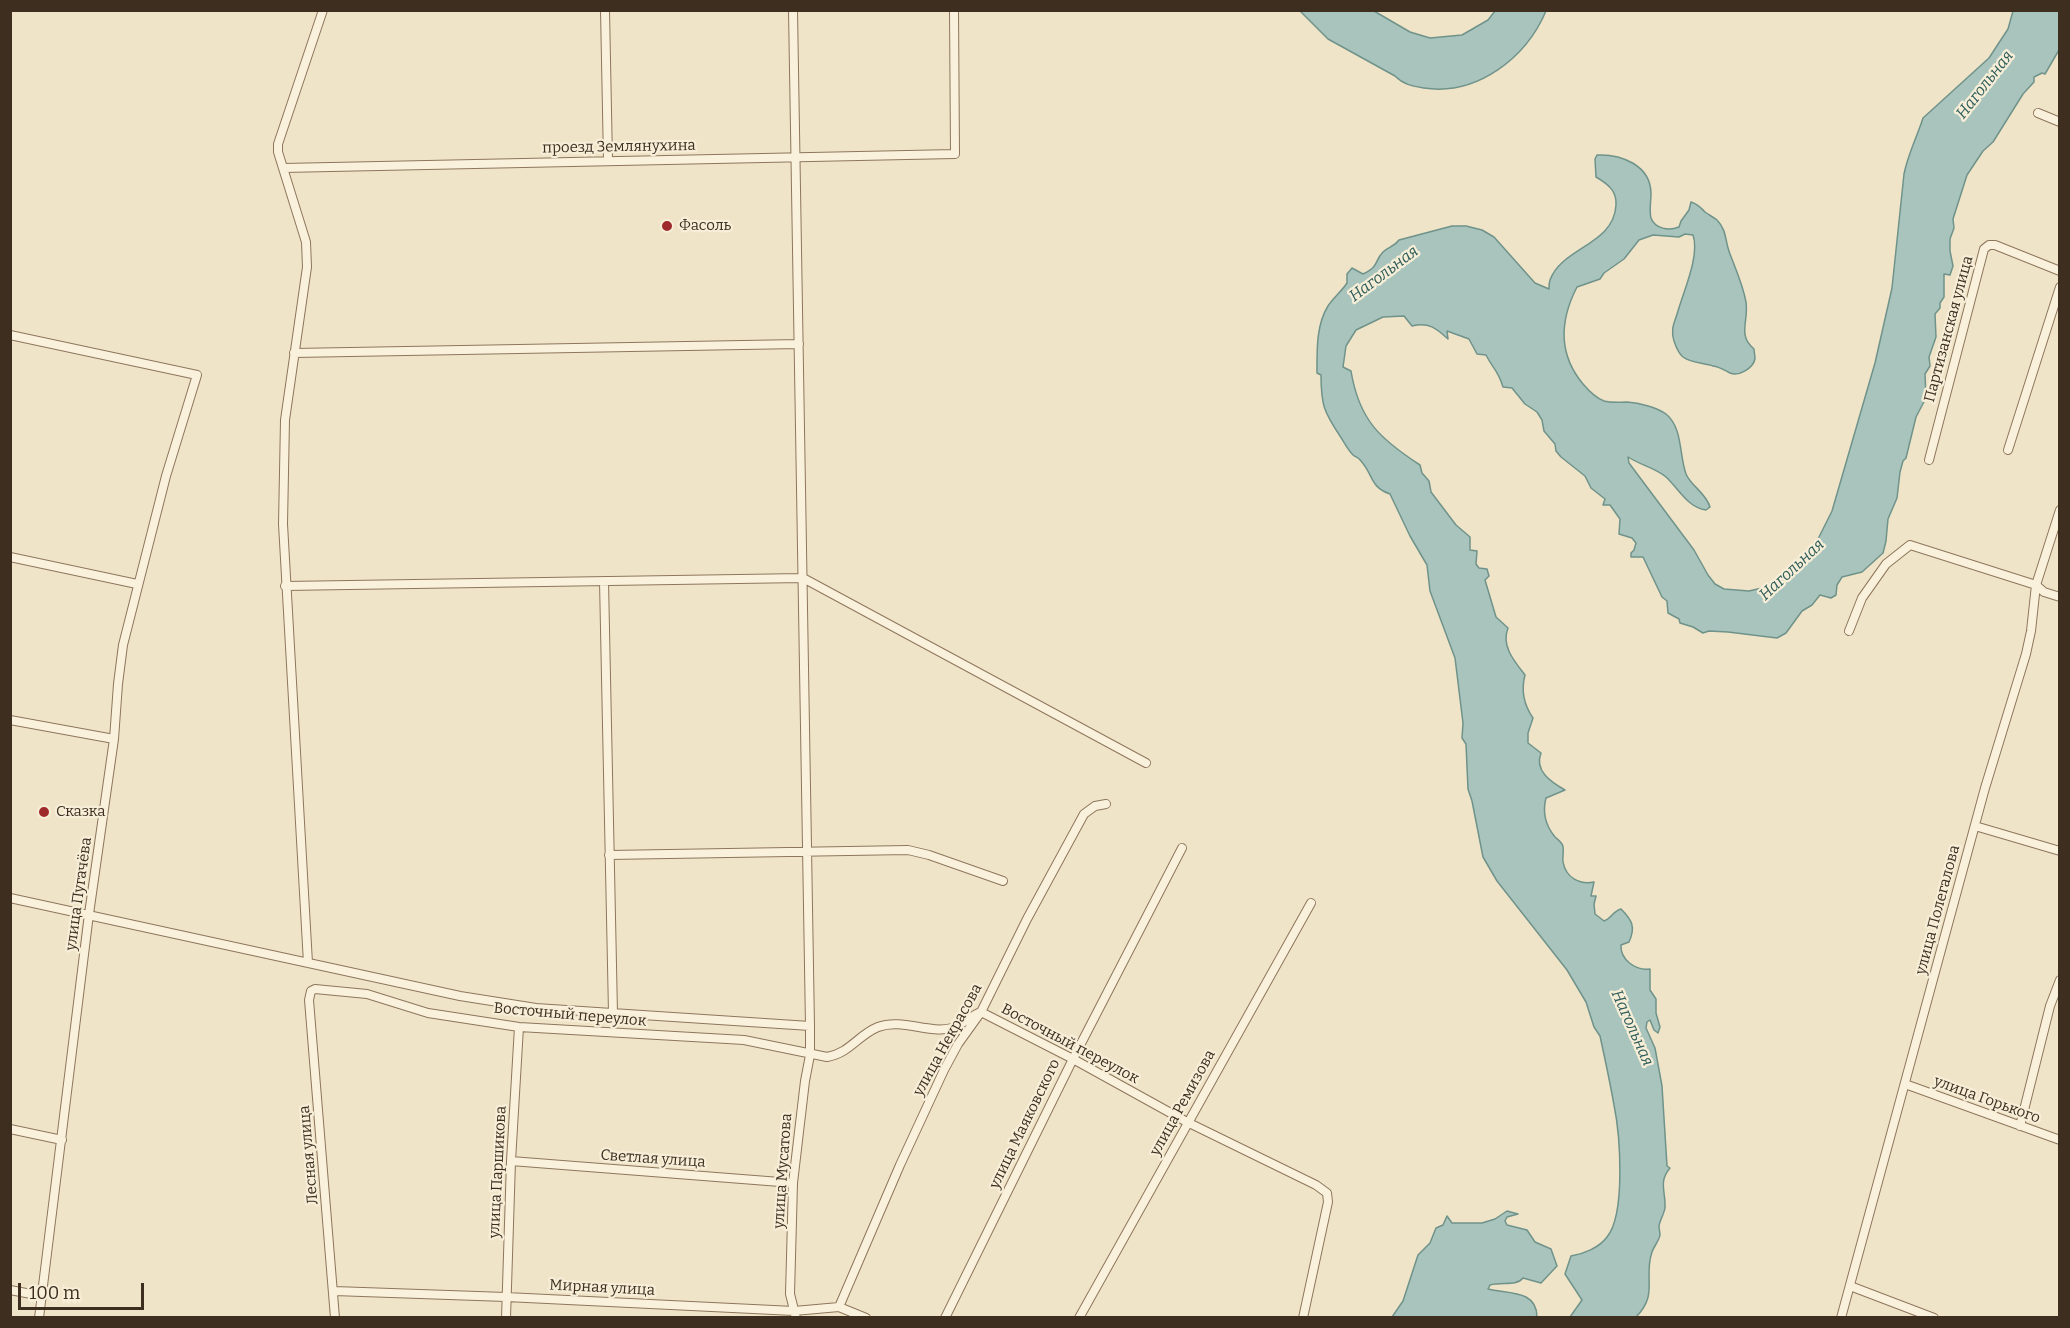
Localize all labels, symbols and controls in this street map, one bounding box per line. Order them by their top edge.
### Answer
water label: Нагольная [1952,47,2018,123]
street label: проезд Землянухина [542,137,696,157]
place label: Фасоль [679,217,731,235]
marker: Фасоль [660,219,674,233]
water label: Нагольная [1346,242,1422,306]
street label: Партизанская улица [1921,254,1977,404]
water label: Нагольная [1756,535,1828,605]
place label: Сказка [56,803,105,821]
marker: Сказка [37,805,51,819]
street label: улица Пугачёва [62,836,96,952]
street label: улица Полегалова [1912,843,1964,977]
street label: улица Некрасова [910,981,986,1099]
water label: Нагольная [1607,987,1657,1069]
street label: Восточный переулок [493,999,647,1031]
street label: Восточный переулок [998,1000,1142,1088]
street label: улица Ремизова [1147,1047,1219,1159]
street label: улица Маяковского [986,1056,1064,1192]
street label: улица Горького [1931,1072,2043,1128]
street label: Лесная улица [296,1105,322,1205]
street label: улица Паршикова [486,1105,510,1239]
street label: улица Мусатова [770,1113,796,1229]
street label: Светлая улица [600,1146,706,1172]
scale bar [21,1271,147,1309]
street label: Мирная улица [549,1276,655,1300]
text: 100 m [29,1282,80,1304]

